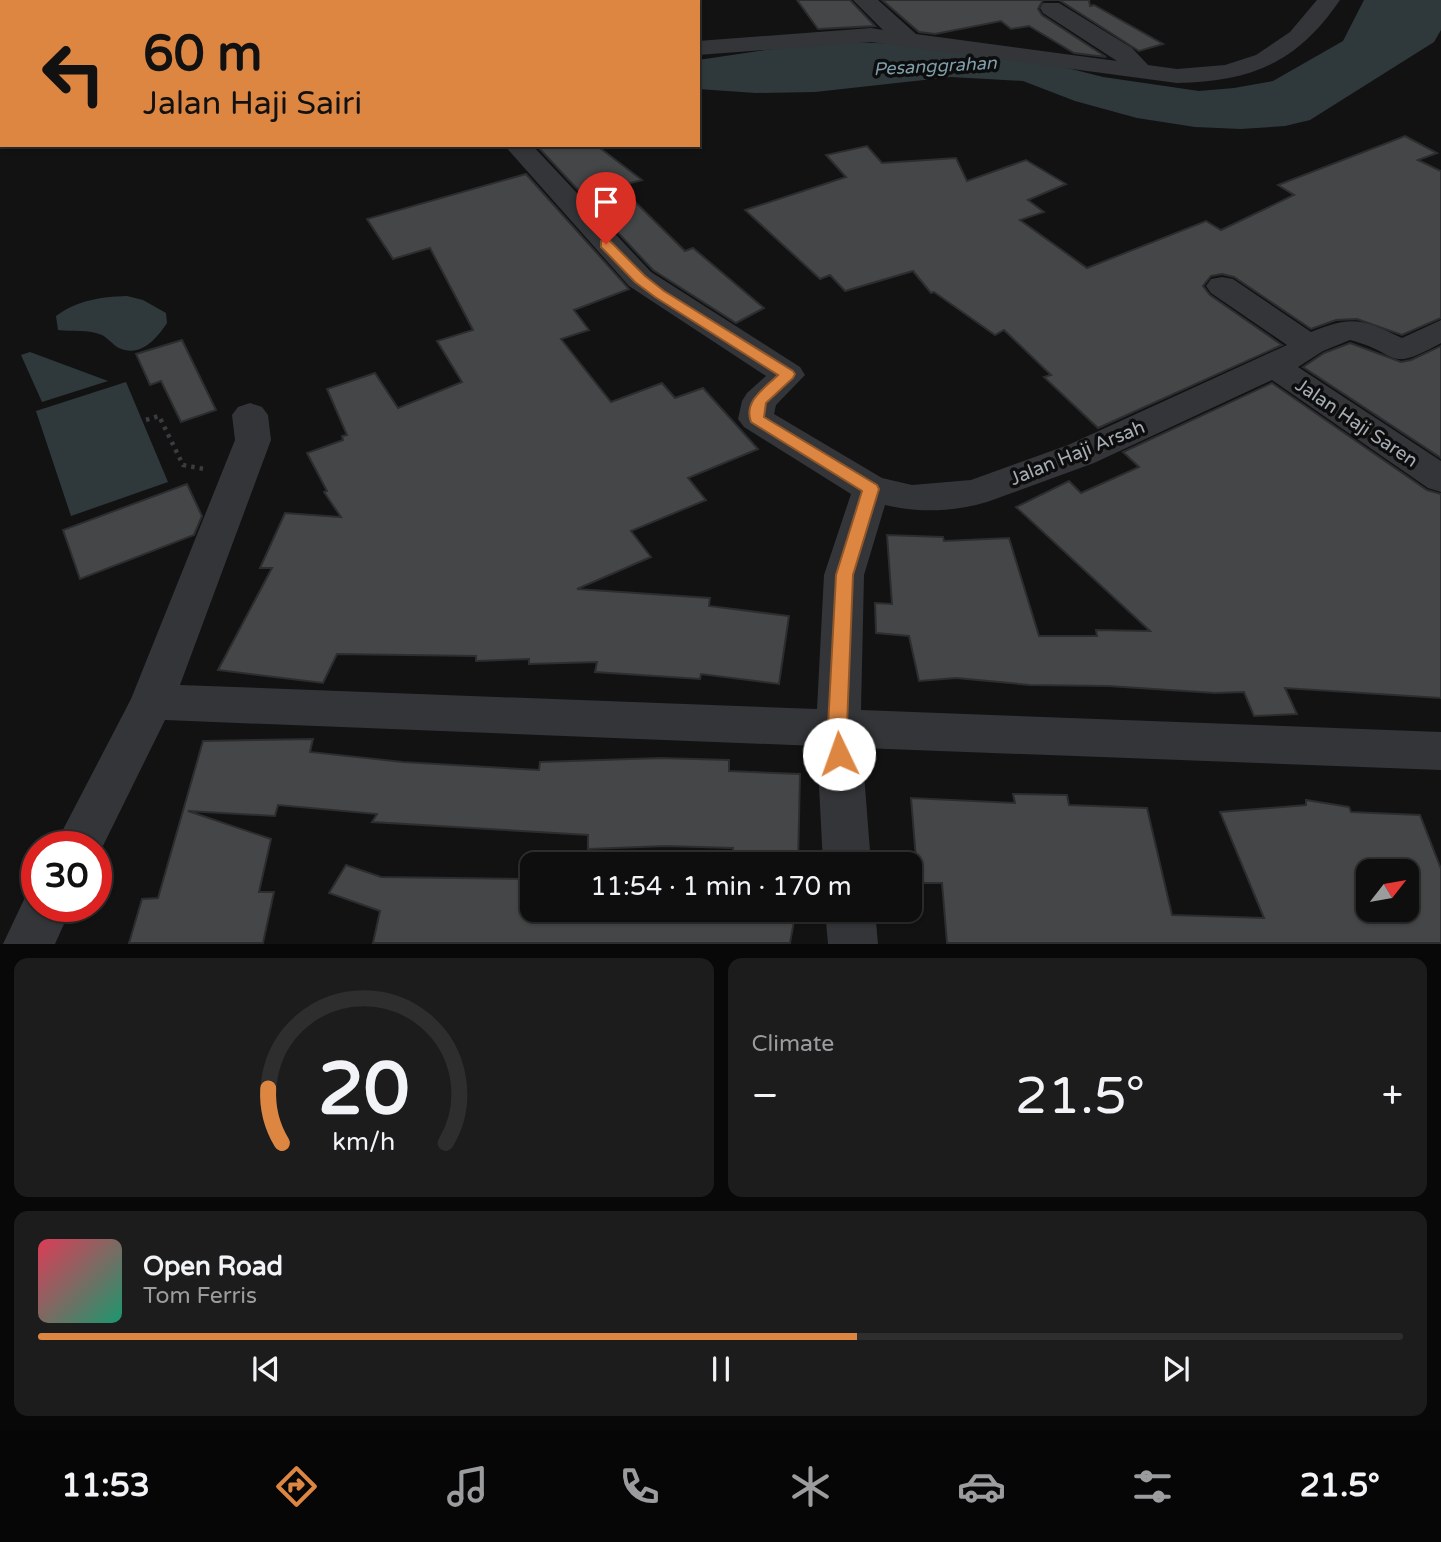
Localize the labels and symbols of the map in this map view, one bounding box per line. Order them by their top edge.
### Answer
water label: Pesanggrahan [873,52,998,80]
pin [576,172,636,244]
street label: Jalan Haji Saren [1291,374,1422,472]
street label: Jalan Haji Arsah [1007,416,1148,490]
position arrow [802,717,876,791]
speed limit sign: 30 [21,831,112,922]
north arrow [1356,859,1419,922]

